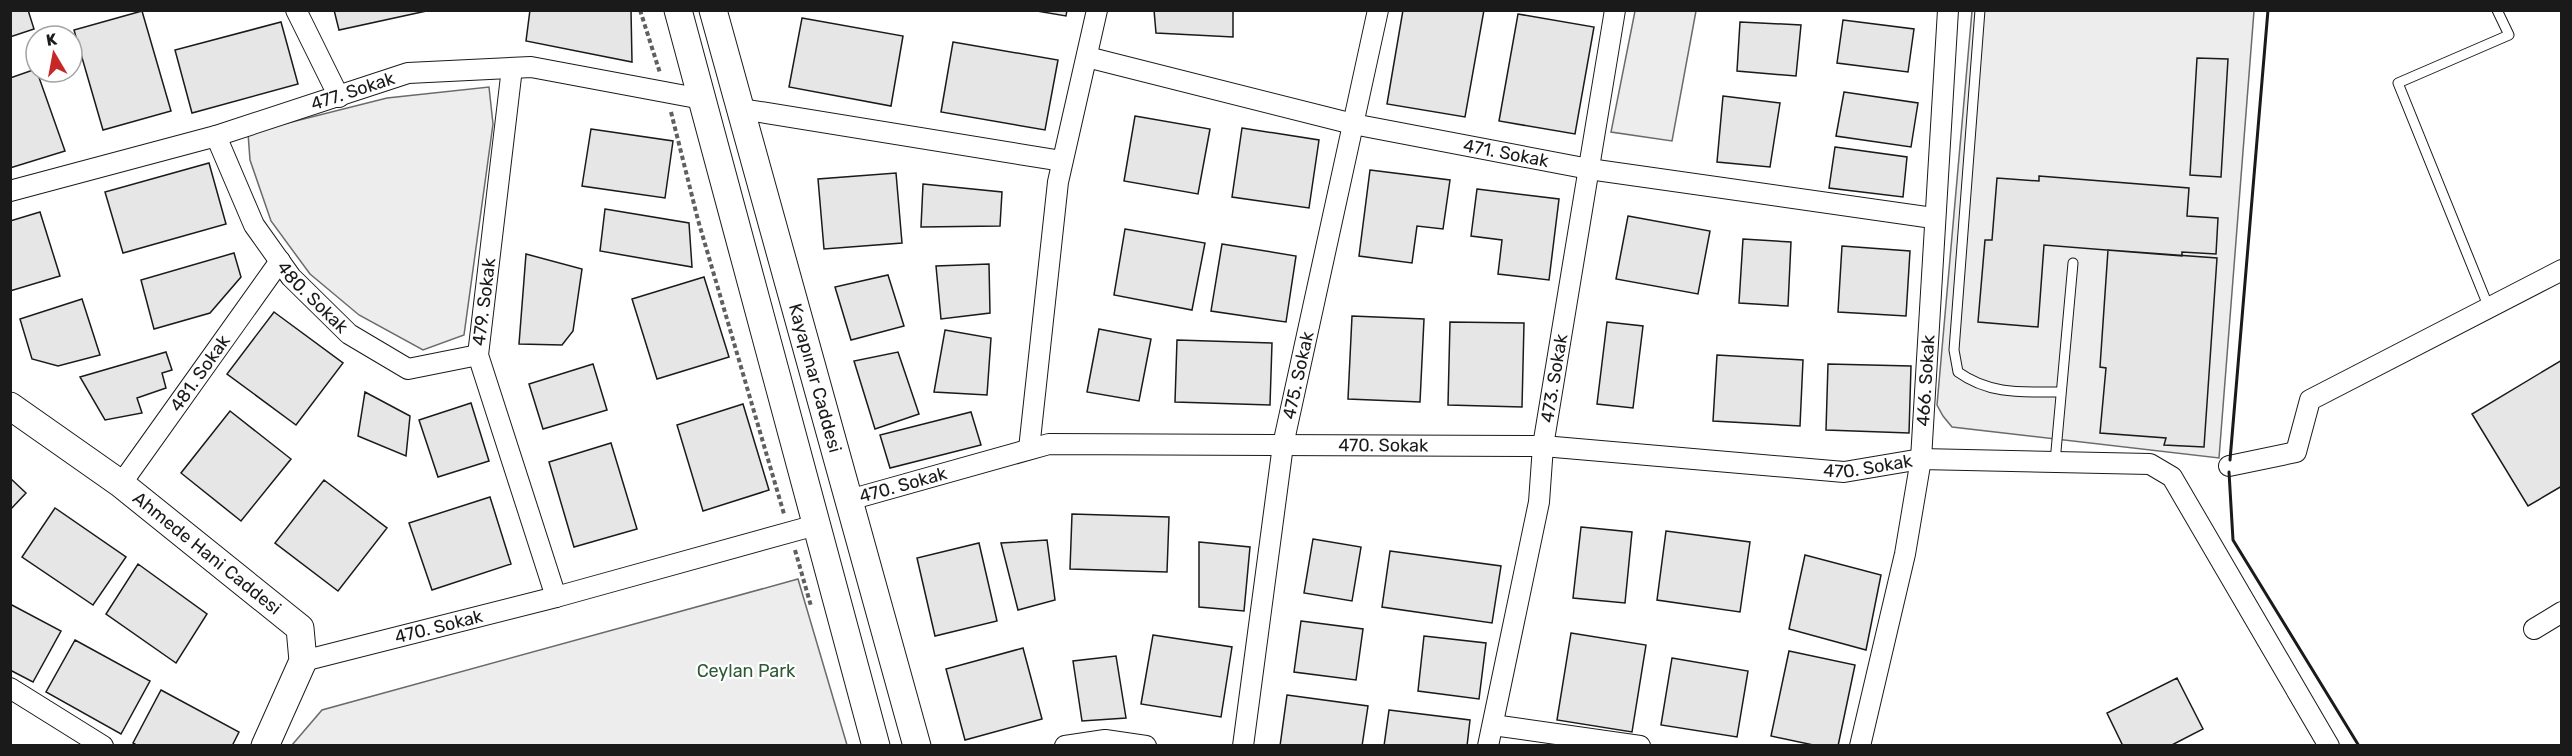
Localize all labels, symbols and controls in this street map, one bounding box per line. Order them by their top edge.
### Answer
north arrow [24,24,84,84]
text: K [45,29,59,50]
street label: 477. Sokak [308,67,398,115]
street label: 471. Sokak [1461,134,1551,172]
street label: 479. Sokak [468,256,500,347]
street label: 480. Sokak [272,257,353,338]
street label: Kayapınar Caddesi [784,301,846,455]
street label: 475. Sokak [1278,329,1319,421]
street label: 481. Sokak [165,330,235,416]
street label: 473. Sokak [1536,332,1572,424]
street label: 466. Sokak [1912,334,1939,427]
street label: 470. Sokak [1338,434,1429,457]
street label: 470. Sokak [1822,450,1915,483]
street label: 470. Sokak [857,462,950,508]
street label: Ahmede Hani Caddesi [128,487,286,619]
street label: 470. Sokak [392,605,486,648]
park label: Ceylan Park [697,660,796,682]

